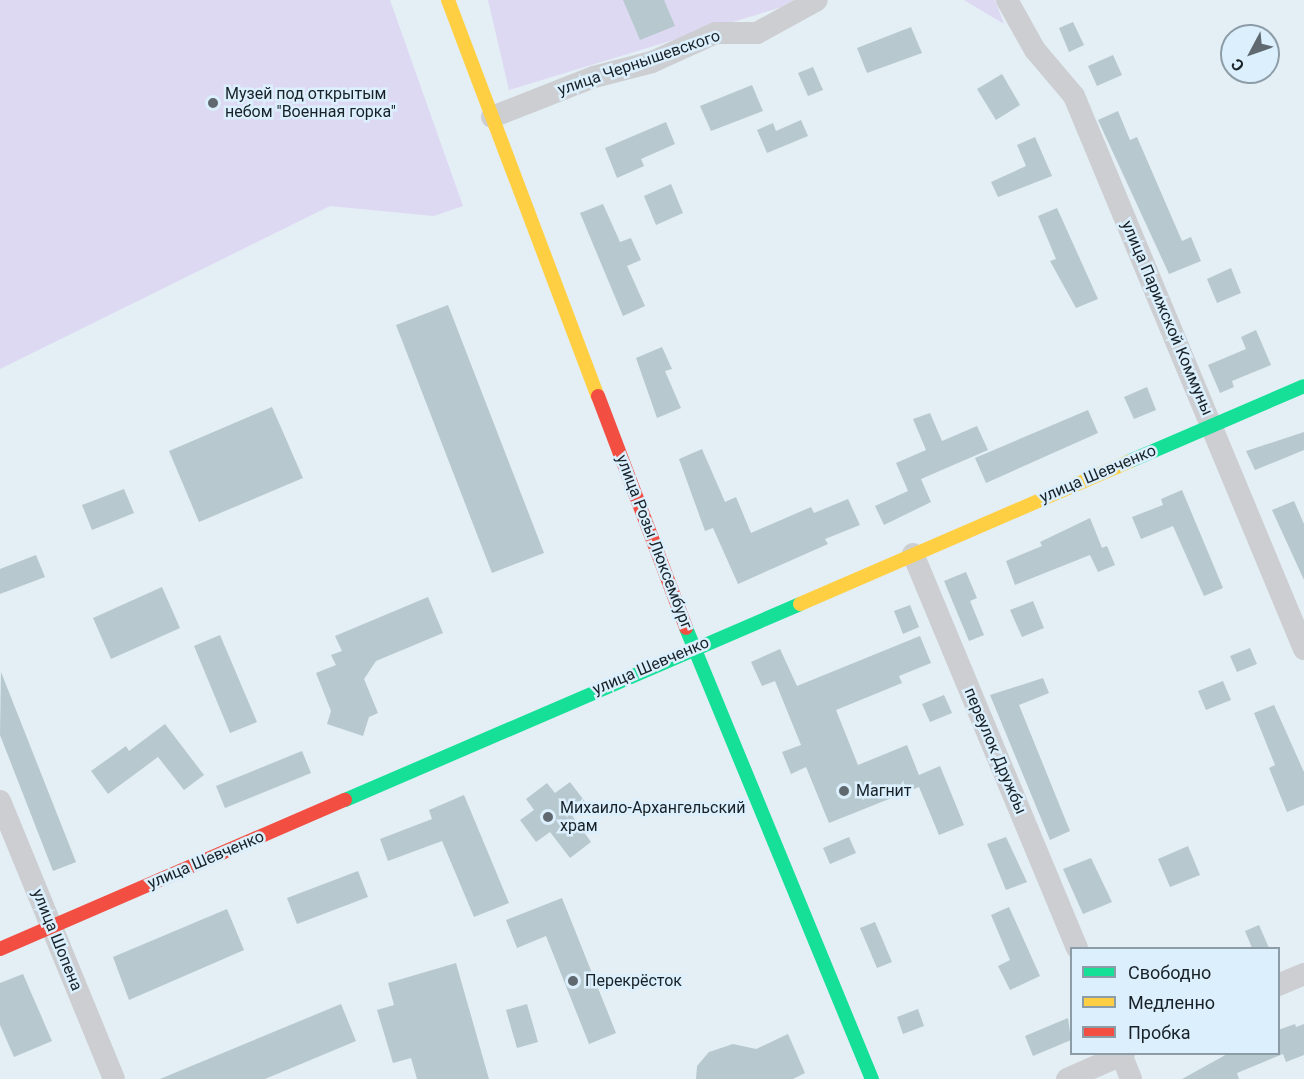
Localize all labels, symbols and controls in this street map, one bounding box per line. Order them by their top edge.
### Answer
north arrow [1220,24,1280,84]
street label: улица Чернышевского [555,26,723,100]
text: С [1227,55,1248,75]
place label: Музей под открытым небом "Военная горка" [225,84,396,122]
marker: Музей под открытым небом "Военная горка" [206,96,220,110]
street label: улица Парижской Коммуны [1117,218,1217,418]
street label: улица Шевченко [1037,441,1159,507]
street label: улица Розы Люксембург [612,452,696,632]
street label: улица Шевченко [590,633,712,699]
street label: переулок Дружбы [960,685,1030,817]
place label: Магнит [856,781,912,801]
marker: Магнит [837,784,851,798]
place label: Михаило-Архангельский храм [560,798,746,836]
marker: Михаило-Архангельский храм [541,810,555,824]
street label: улица Шевченко [145,827,267,893]
street label: улица Шопена [28,886,86,994]
legend [1070,947,1280,1055]
text: Свободно [1128,962,1211,983]
place label: Перекрёсток [585,971,682,991]
marker: Перекрёсток [566,974,580,988]
text: Медленно [1128,992,1215,1013]
text: Пробка [1128,1022,1191,1043]

